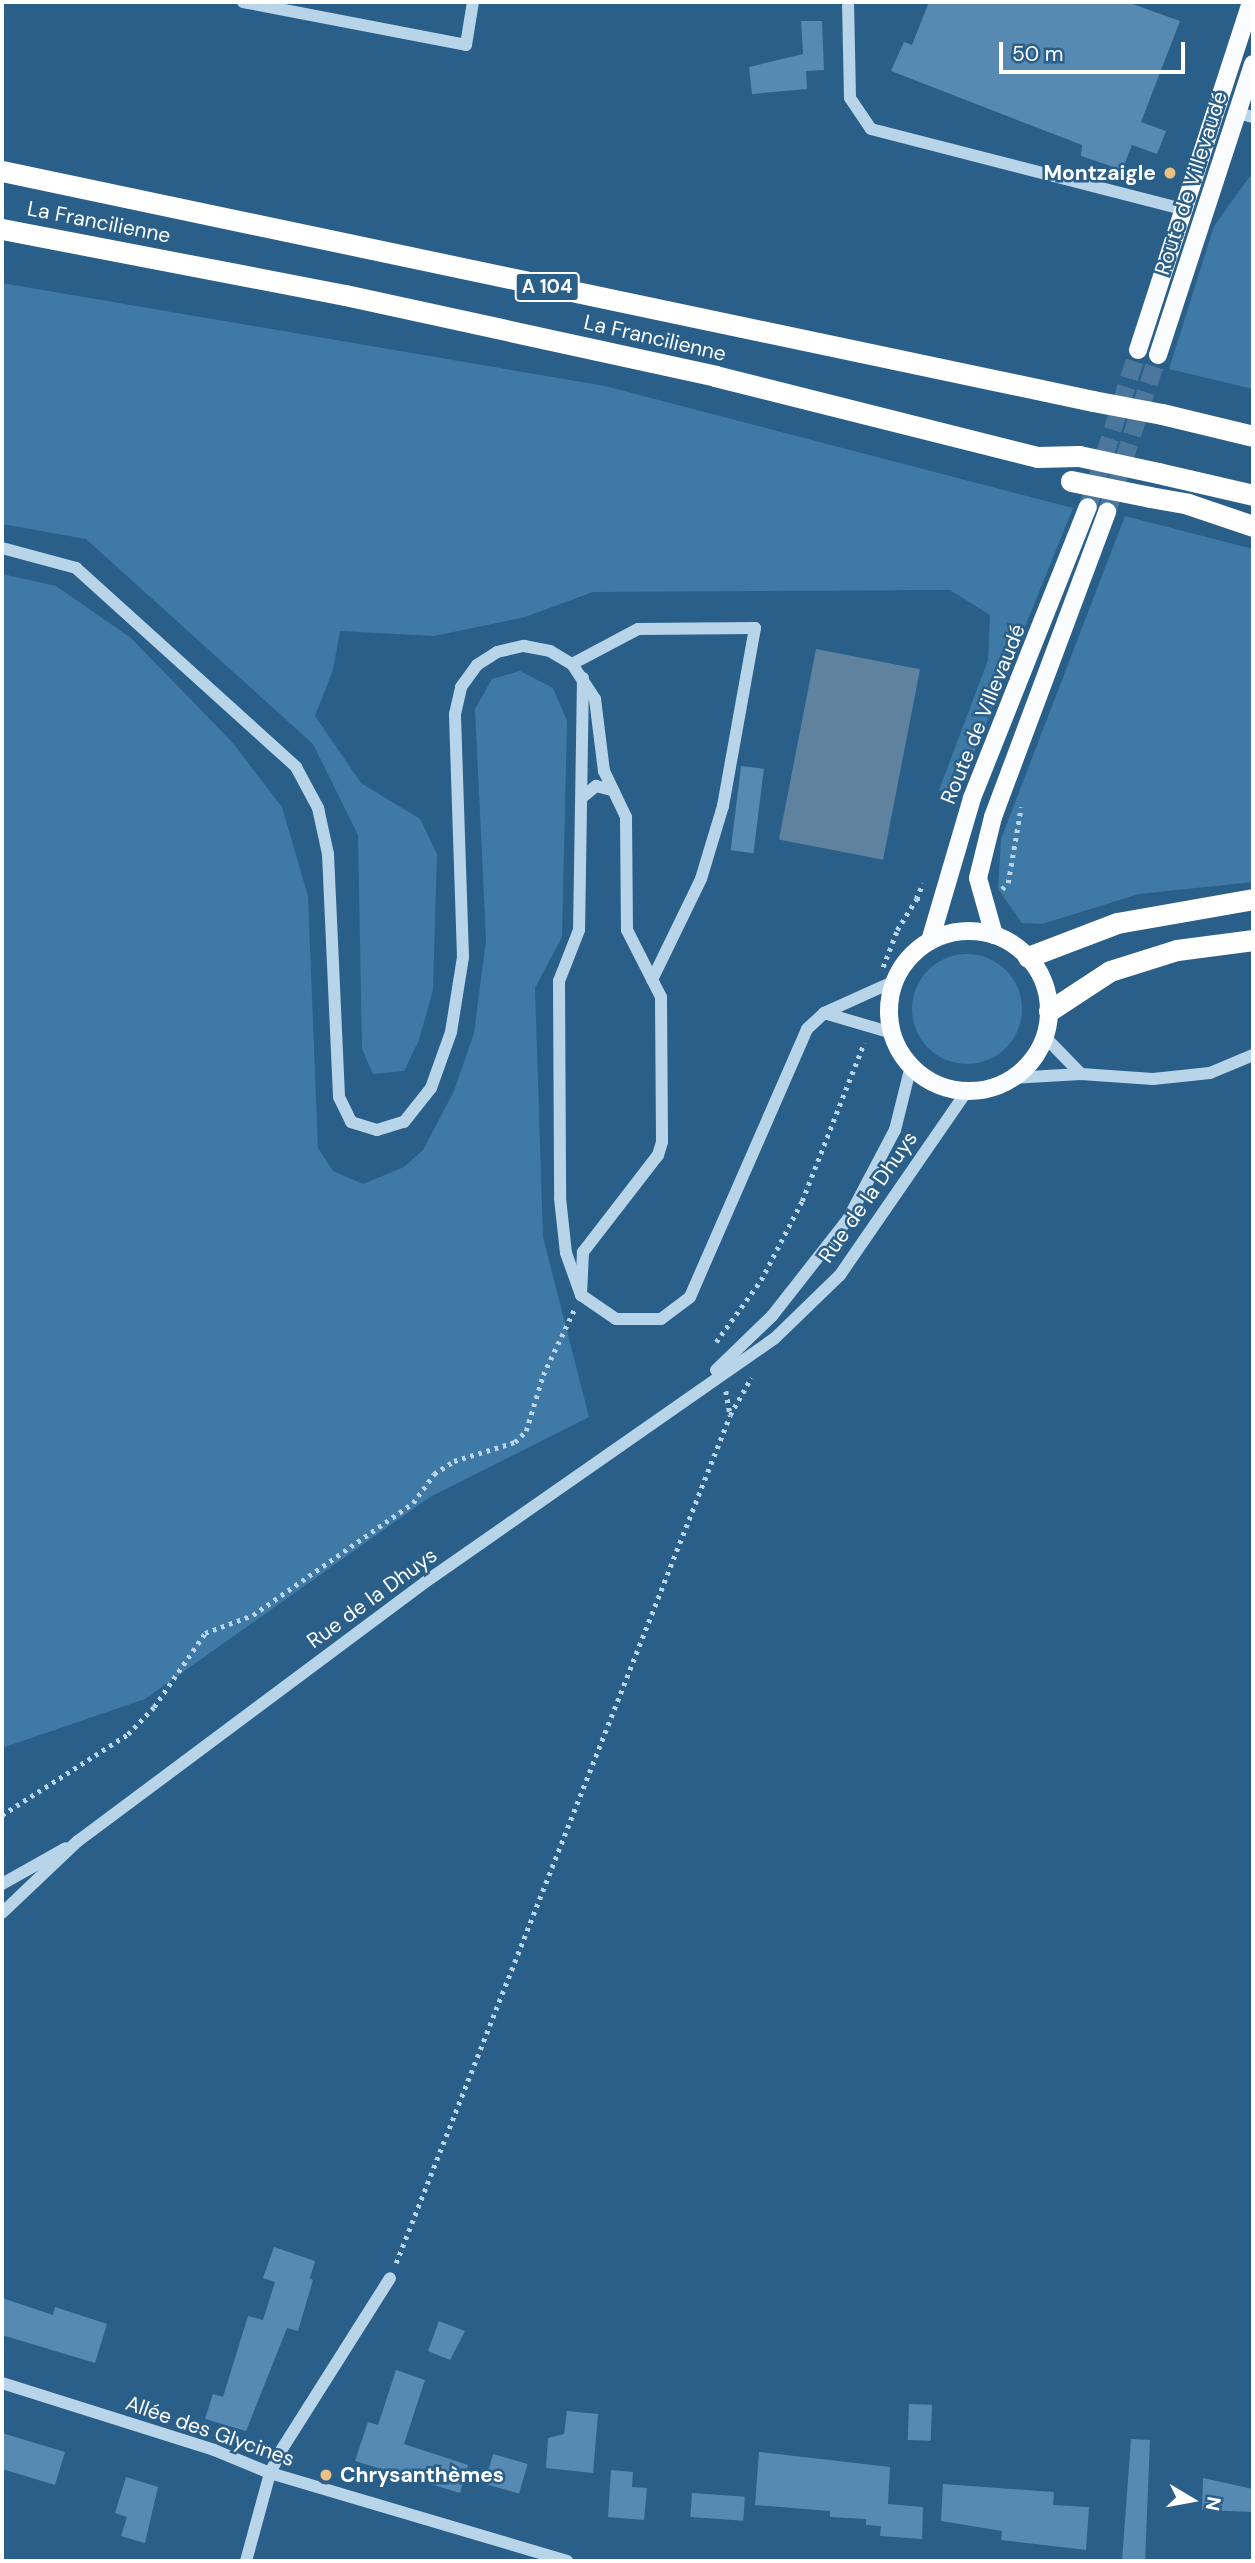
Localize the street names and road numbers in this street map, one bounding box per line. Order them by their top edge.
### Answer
street label: Route de Villevaudé [1149,88,1233,278]
street label: La Francilienne [25,196,173,248]
road number: A 104 [514,272,580,302]
street label: La Francilienne [581,309,729,367]
street label: Route de Villevaudé [935,620,1031,808]
street label: Rue de la Dhuys [813,1126,923,1268]
street label: Rue de la Dhuys [302,1542,442,1654]
street label: Allée des Glycines [122,2390,298,2472]

